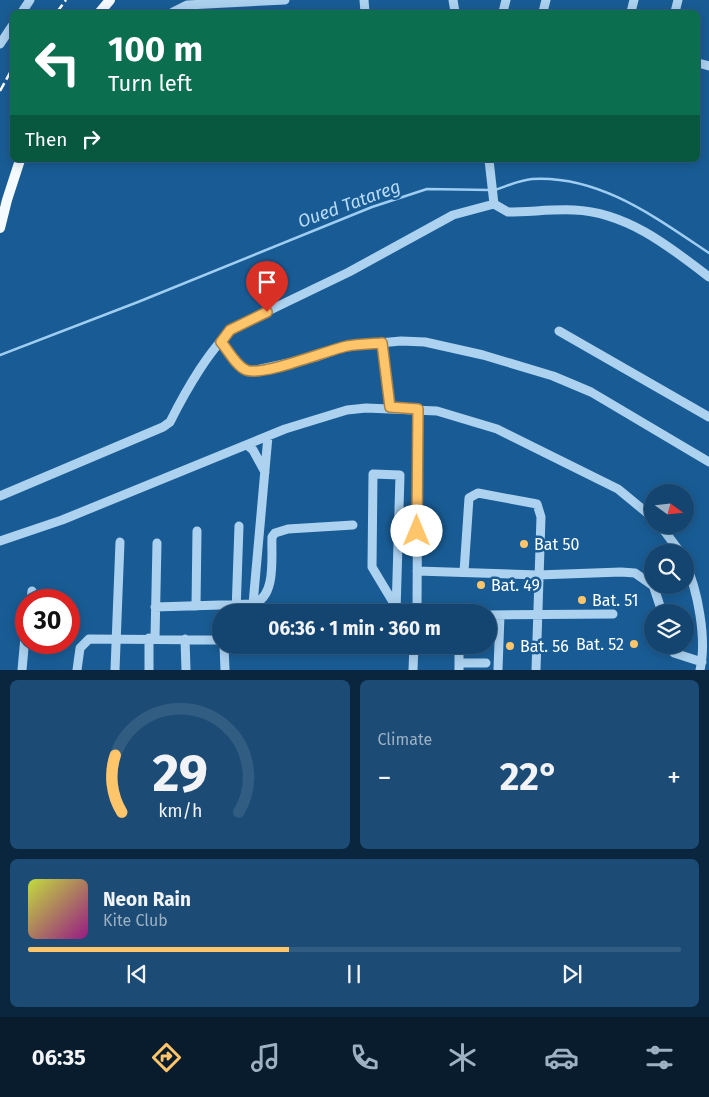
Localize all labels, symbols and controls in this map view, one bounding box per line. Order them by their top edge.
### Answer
text: 100 m [108,28,203,70]
icon: left [25,30,90,95]
text: Turn left [108,70,192,97]
icon: right [77,125,105,153]
text: Then [25,128,67,151]
water label: Oued Tatareg [295,175,403,233]
pin [246,261,288,312]
icon: arrive [253,268,281,296]
north arrow [644,484,694,534]
map controls [644,484,694,654]
position arrow [390,504,442,556]
place label: Bat 50 [534,535,579,554]
marker: Bat 50 [518,538,530,550]
button: search [644,544,694,594]
place label: Bat. 49 [491,576,540,595]
marker: Bat. 49 [475,579,487,591]
speed limit sign: 30 [15,589,80,654]
place label: Bat. 51 [592,591,638,610]
marker: Bat. 51 [576,594,588,606]
button: layers [644,604,694,654]
text: 06:36 · 1 min · 360 m [268,617,441,640]
place label: Bat. 52 [576,635,624,654]
place label: Bat. 56 [520,637,569,656]
marker: Bat. 52 [628,638,640,650]
marker: Bat. 56 [504,640,516,652]
text: Climate [378,730,432,749]
text: 29 [152,742,207,805]
text: 22° [500,754,559,800]
text: − [378,761,392,794]
text: + [667,761,681,794]
text: km/h [158,800,202,822]
text: Neon Rain [103,888,191,911]
text: Kite Club [103,911,168,930]
icon: previous [123,960,151,988]
icon: pause [340,960,368,988]
icon: next [558,960,586,988]
icon: directions [149,1040,184,1075]
icon: music [248,1040,283,1075]
icon: phone [347,1040,382,1075]
icon: climate [445,1040,480,1075]
icon: car [544,1040,579,1075]
icon: filters [642,1040,677,1075]
text: 06:35 [32,1044,86,1071]

